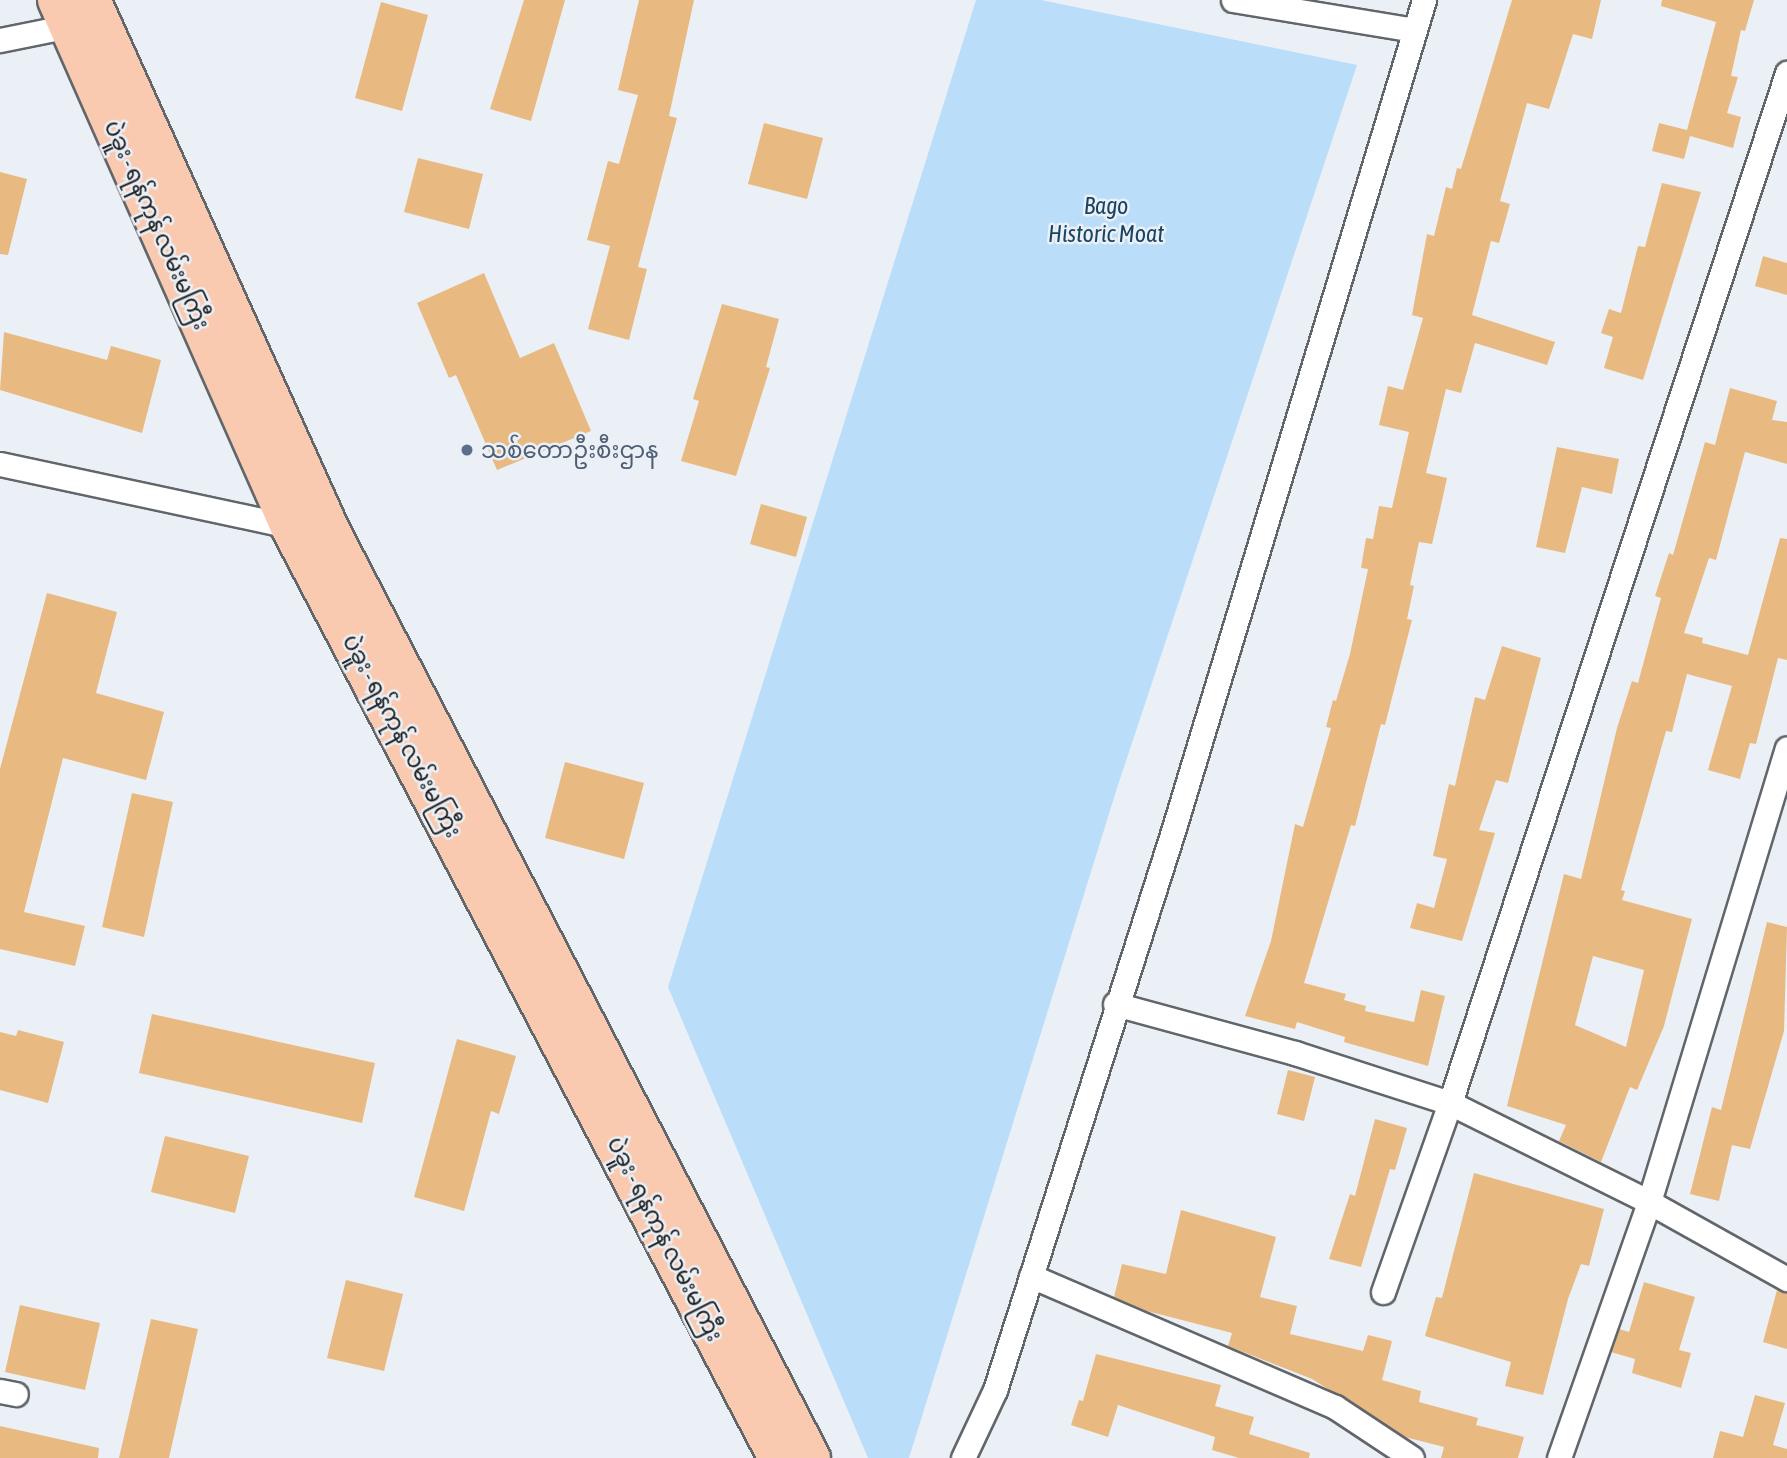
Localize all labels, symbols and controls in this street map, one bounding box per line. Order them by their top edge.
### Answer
street label: ပဲခူး - ရန်ကုန် လမ်းမကြီး [98,116,216,334]
water label: Bago Historic Moat [1048,192,1164,248]
place label: သစ်တောဦးစီးဌာန [481,436,658,464]
marker: သစ်တောဦးစီးဌာန [459,442,475,458]
street label: ပဲခူး - ရန်ကုန် လမ်းမကြီး [337,630,467,842]
street label: ပဲခူး - ရန်ကုန် လမ်းမကြီး [601,1132,729,1346]

